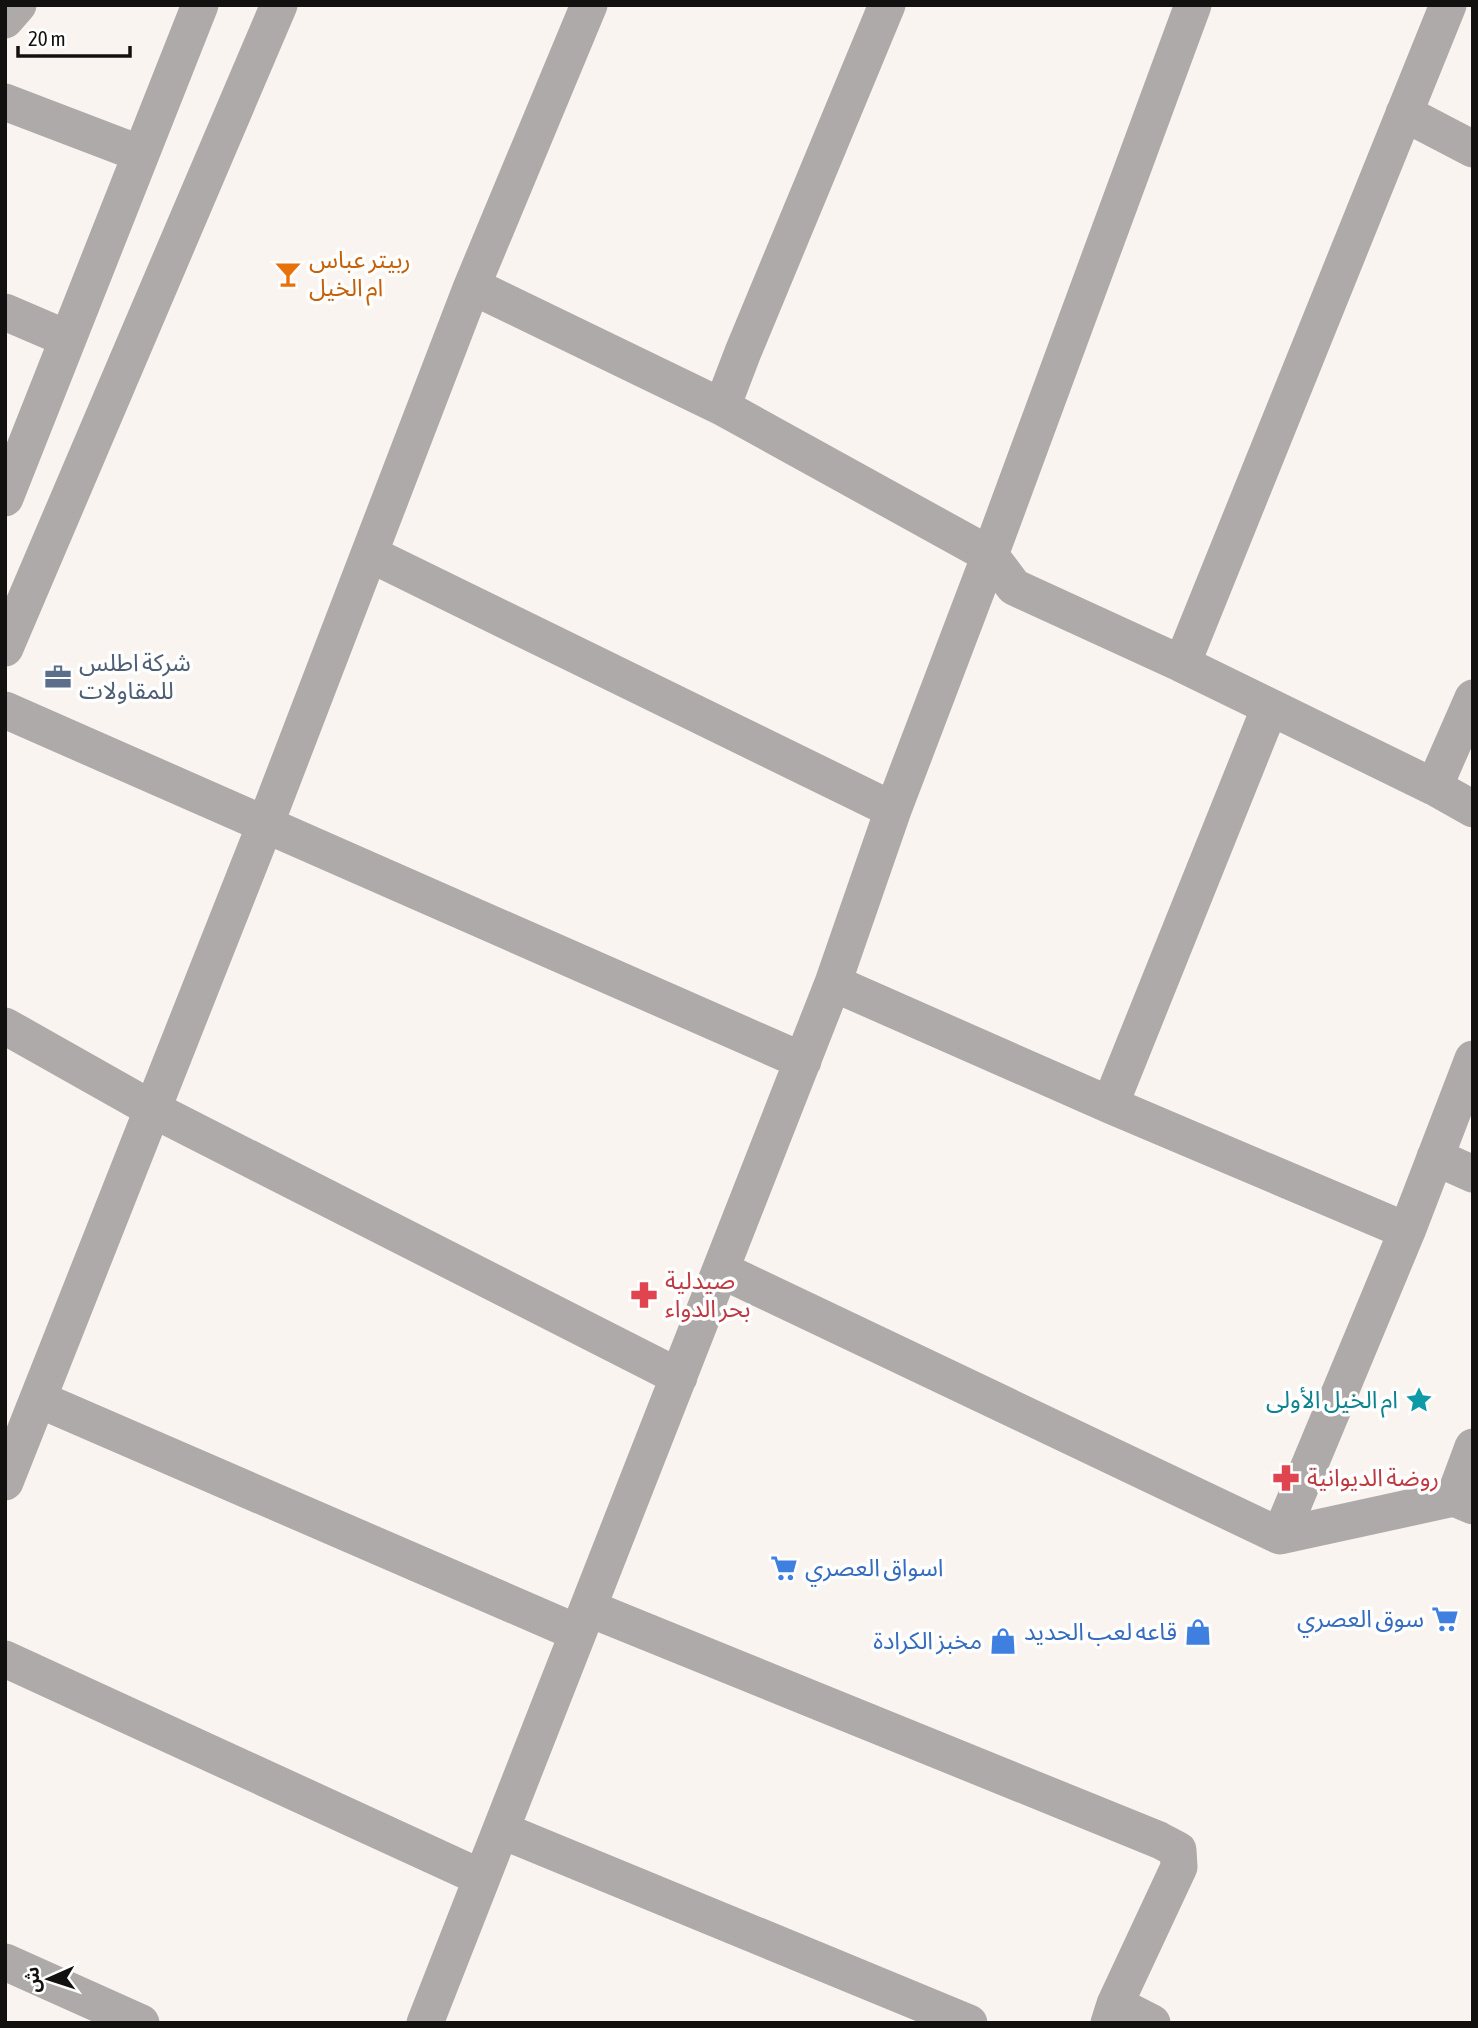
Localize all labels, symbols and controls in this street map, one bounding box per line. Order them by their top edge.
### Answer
scale bar [18,14,130,58]
text: 20 m [28,26,66,50]
place label: ربيتر عباس ام الخيل [309,246,411,306]
bar icon: ربيتر عباس ام الخيل [273,259,303,289]
place label: شركة اطلس للمقاولات [79,649,191,705]
office icon: شركة اطلس للمقاولات [43,662,73,692]
place label: صيدلية بحر الدواء [665,1267,751,1323]
pharmacy icon: صيدلية بحر الدواء [629,1280,659,1310]
place icon: ام الخيل الأولى [1404,1385,1434,1415]
place label: ام الخيل الأولى [1266,1386,1398,1418]
pharmacy icon: روضة الديوانية [1271,1463,1301,1493]
place label: روضة الديوانية [1307,1464,1439,1492]
supermarket icon: اسواق العصري [769,1553,799,1583]
place label: اسواق العصري [805,1554,943,1587]
supermarket icon: سوق العصري [1430,1604,1460,1634]
place label: سوق العصري [1297,1605,1424,1638]
shop icon: قاعه لعب الحديد [1183,1617,1213,1647]
place label: قاعه لعب الحديد [1024,1618,1177,1646]
shop icon: مخبز الكرادة [988,1626,1018,1656]
place label: مخبز الكرادة [873,1627,982,1655]
north arrow [14,1944,84,2014]
text: ش [20,1966,44,1993]

